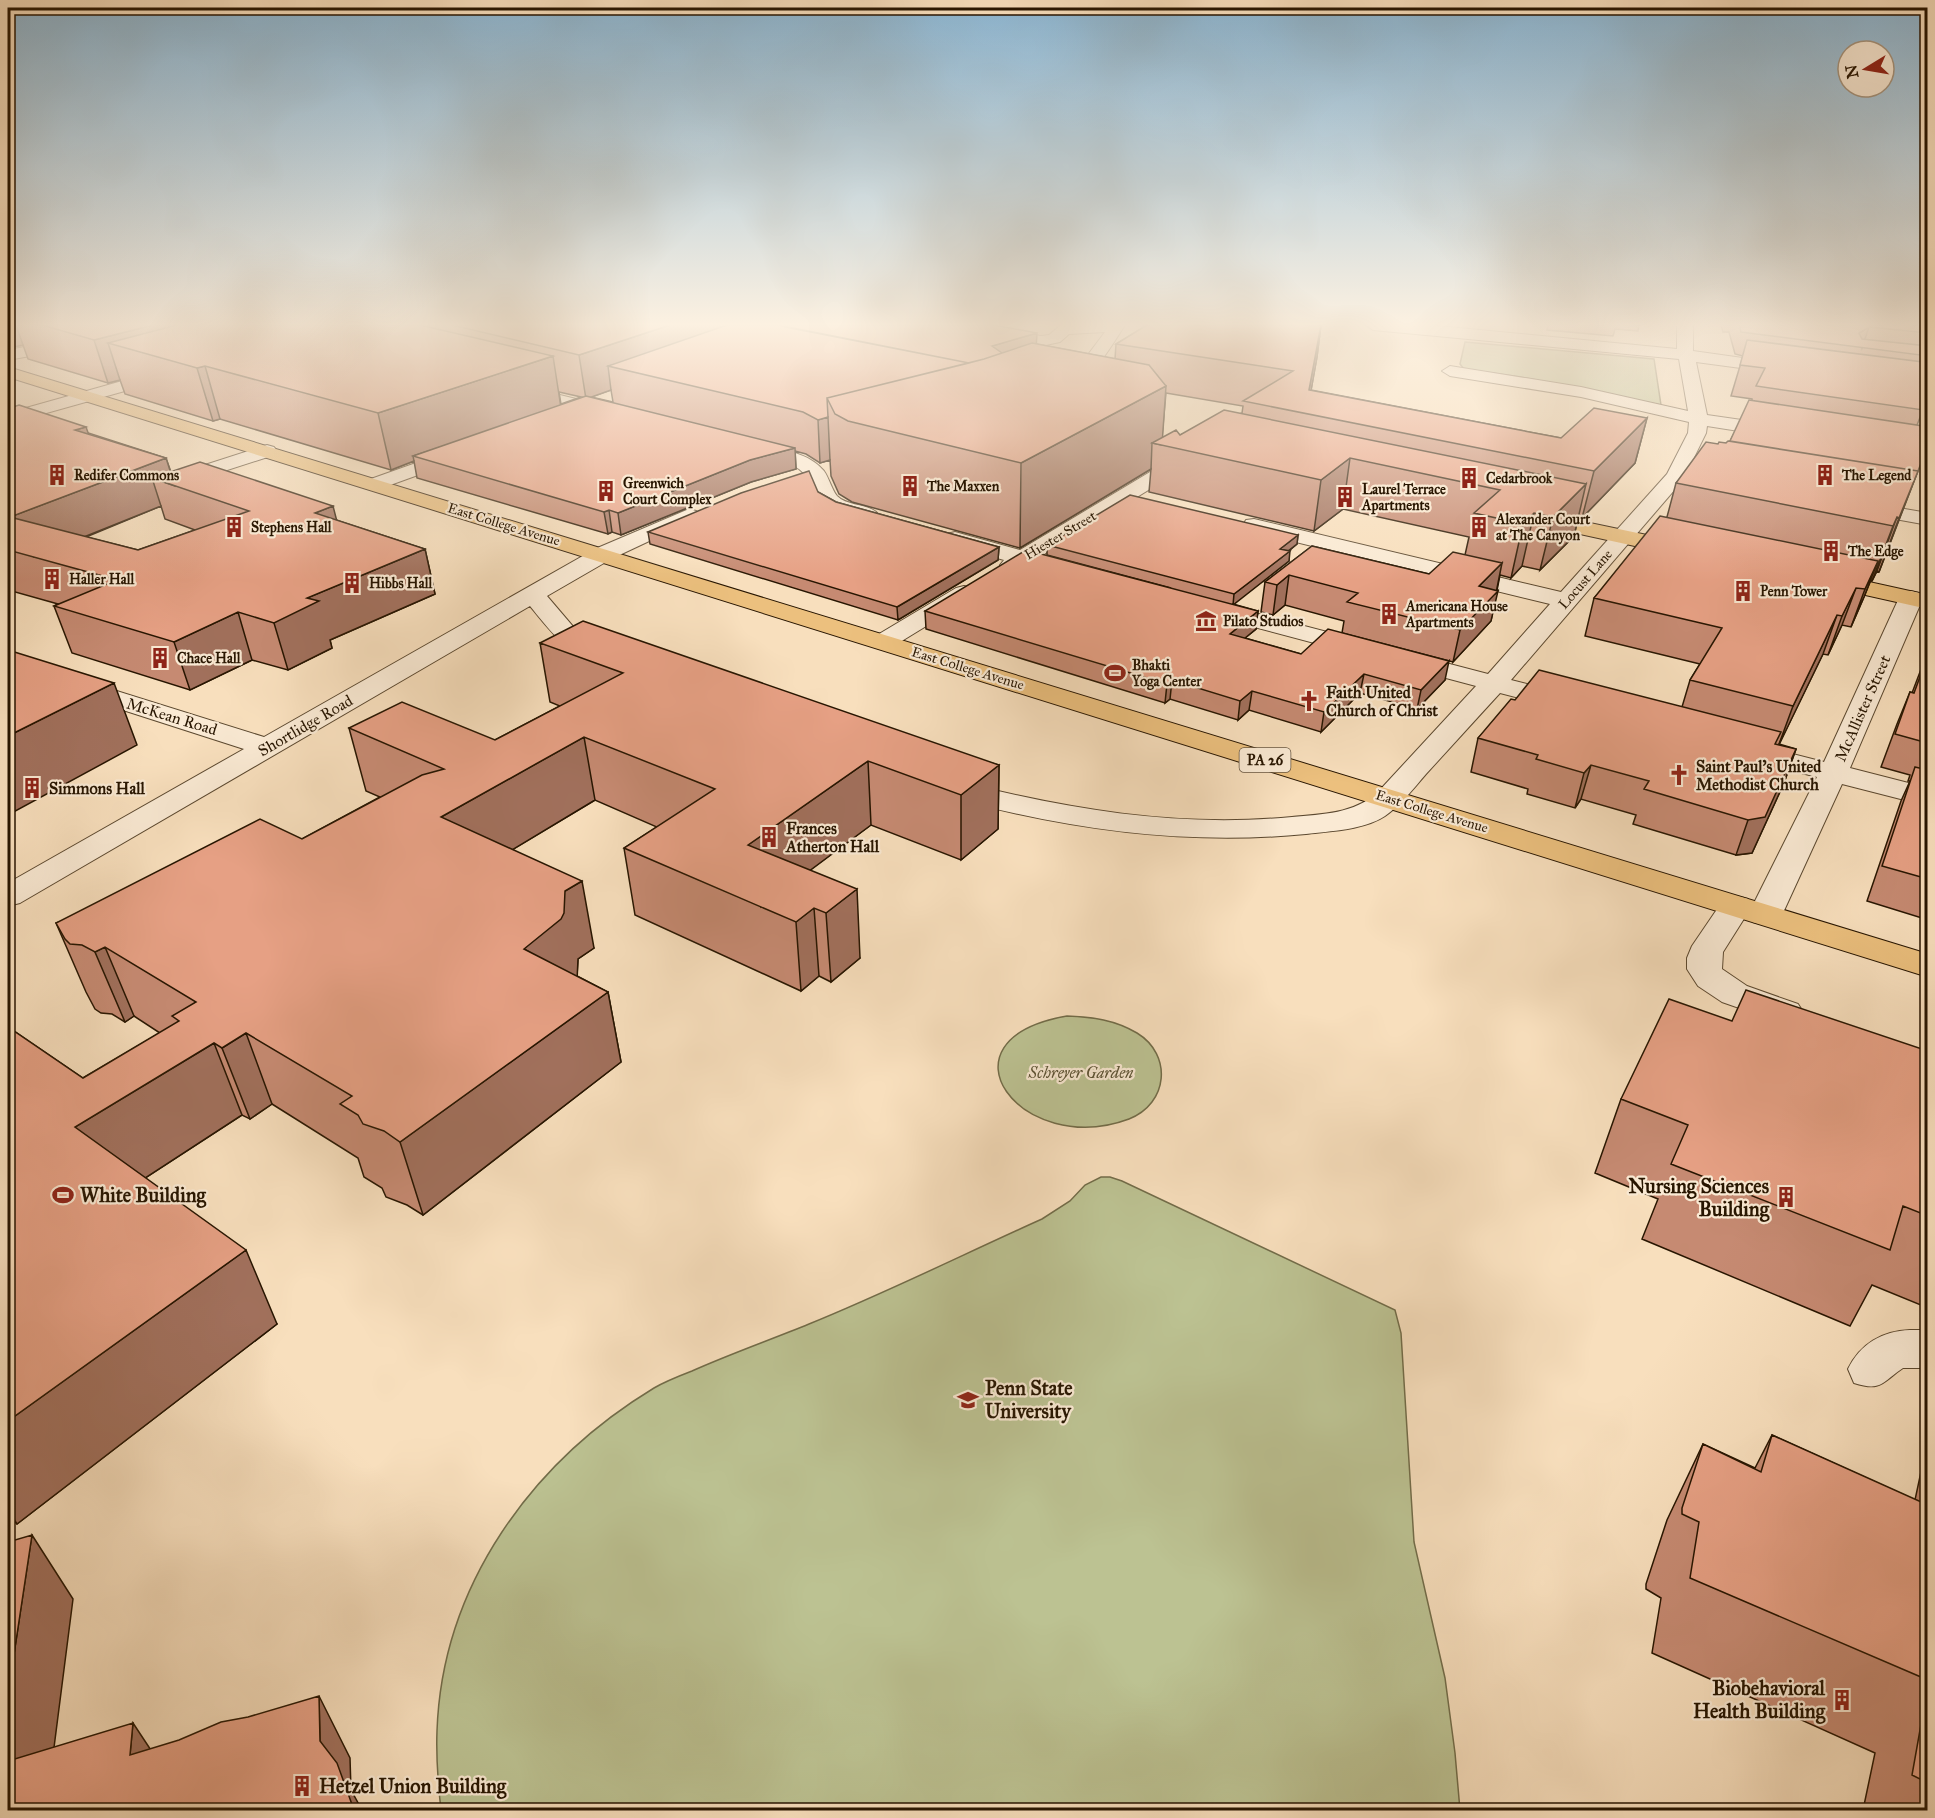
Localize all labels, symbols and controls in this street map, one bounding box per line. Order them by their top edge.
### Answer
north arrow [1836,39,1896,99]
text: N [1841,63,1862,80]
building icon: Redifer Commons [45,463,69,487]
building icon: The Legend [1813,463,1837,487]
building icon: Cedarbrook [1457,466,1481,490]
place label: Redifer Commons [74,467,179,484]
place label: The Legend [1841,467,1912,485]
place label: Cedarbrook [1486,470,1553,487]
building icon: The Maxxen [898,474,922,498]
place label: Greenwich Court Complex [623,475,712,509]
place label: The Maxxen [926,478,1000,495]
building icon: Greenwich Court Complex [594,479,618,503]
place label: Laurel Terrace Apartments [1361,481,1446,515]
building icon: Laurel Terrace Apartments [1333,485,1357,509]
street label: East College Avenue [446,499,562,550]
street label: Hiester Street [1021,507,1099,563]
place label: Alexander Court at The Canyon [1495,511,1590,545]
building icon: Stephens Hall [222,515,246,539]
building icon: Alexander Court at The Canyon [1467,515,1491,539]
place label: Stephens Hall [251,519,333,537]
building icon: The Edge [1819,539,1843,563]
place label: The Edge [1847,543,1904,561]
street label: Locust Lane [1555,546,1616,613]
building icon: Haller Hall [40,567,64,591]
place label: Haller Hall [69,571,135,588]
building icon: Hibbs Hall [340,571,364,595]
place label: Hibbs Hall [369,575,433,592]
building icon: Penn Tower [1731,579,1755,603]
place label: Penn Tower [1760,583,1828,600]
place label: Americana House Apartments [1405,598,1508,632]
building icon: Americana House Apartments [1377,602,1401,626]
museum icon: Pilato Studios [1194,609,1218,633]
place label: Pilato Studios [1223,613,1303,630]
street label: East College Avenue [910,643,1026,694]
building icon: Chace Hall [148,646,172,670]
place label: Chace Hall [177,650,242,667]
street label: McAllister Street [1831,652,1895,764]
place label: Bhakti Yoga Center [1131,657,1202,691]
sports icon: Bhakti Yoga Center [1103,661,1127,685]
place label: Faith United Church of Christ [1326,683,1438,720]
church icon: Faith United Church of Christ [1297,689,1321,713]
street label: Shortlidge Road [255,691,356,761]
street label: McKean Road [124,694,219,739]
road number: PA 26 [1240,748,1290,772]
place label: Saint Paul's United Methodist Church [1696,757,1822,794]
church icon: Saint Paul's United Methodist Church [1667,763,1691,787]
building icon: Simmons Hall [20,776,44,800]
place label: Simmons Hall [49,779,145,798]
street label: East College Avenue [1374,786,1490,837]
place label: Frances Atherton Hall [785,819,880,856]
building icon: Frances Atherton Hall [757,825,781,849]
park label: Schreyer Garden [1028,1063,1134,1082]
place label: Nursing Sciences Building [1628,1174,1770,1222]
sports icon: White Building [51,1183,75,1207]
place label: White Building [80,1183,206,1208]
building icon: Nursing Sciences Building [1774,1185,1798,1209]
place label: Penn State University [985,1376,1073,1424]
school or university icon: Penn State University [956,1388,980,1412]
place label: Biobehavioral Health Building [1693,1676,1826,1724]
building icon: Biobehavioral Health Building [1830,1688,1854,1712]
building icon: Hetzel Union Building [290,1774,314,1798]
place label: Hetzel Union Building [319,1774,507,1799]

